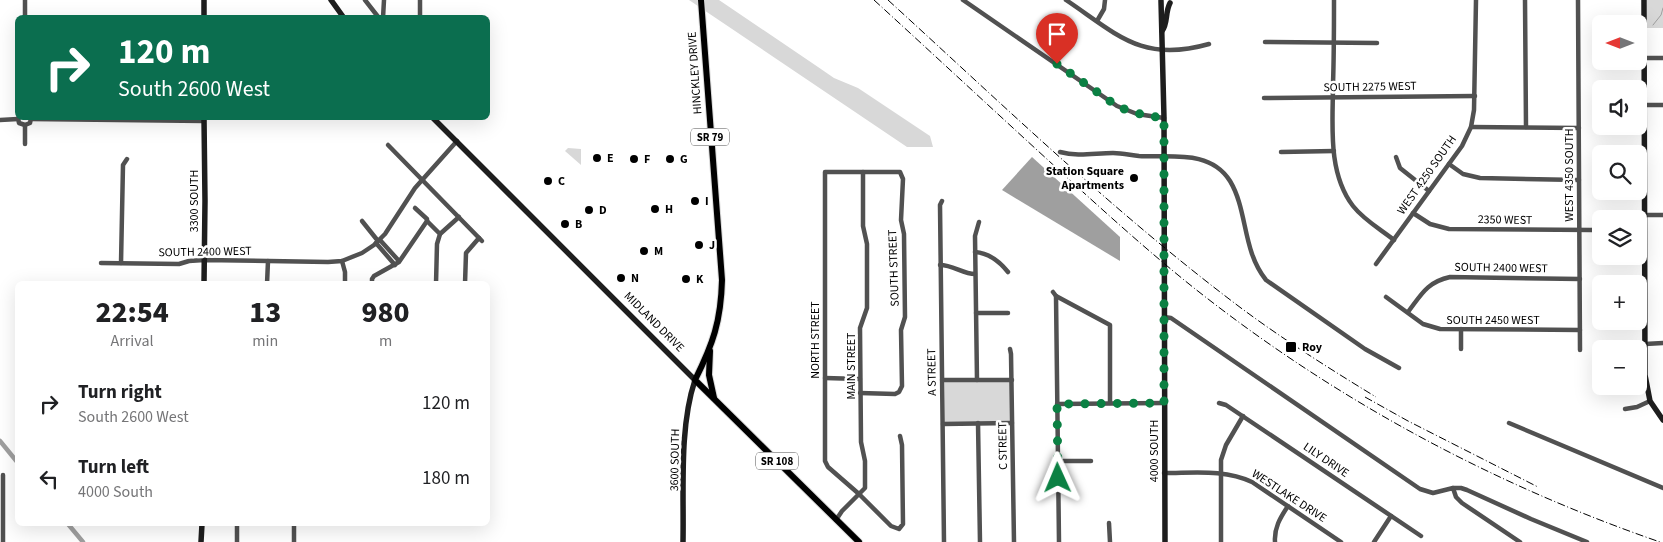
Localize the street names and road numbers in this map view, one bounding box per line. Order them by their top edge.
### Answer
street label: HINCKLEY DRIVE [684,31,706,115]
street label: SOUTH 2275 WEST [1323,78,1417,96]
road number: SR 79 [691,128,729,146]
street label: WEST 4350 SOUTH [1561,128,1578,222]
street label: WEST 4250 SOUTH [1393,132,1461,218]
street label: 3300 SOUTH [186,170,203,232]
street label: 2350 WEST [1478,211,1533,229]
street label: SOUTH STREET [884,229,904,307]
street label: SOUTH 2400 WEST [158,243,252,261]
street label: SOUTH 2400 WEST [1454,259,1548,277]
street label: MIDLAND DRIVE [620,288,688,356]
street label: NORTH STREET [807,301,824,379]
street label: SOUTH 2450 WEST [1446,312,1540,329]
street label: MAIN STREET [843,332,860,400]
street label: A STREET [923,348,941,396]
street label: 4000 SOUTH [1146,420,1163,482]
street label: C STREET [994,421,1012,470]
street label: 3600 SOUTH [666,429,684,491]
street label: LILY DRIVE [1300,438,1352,482]
road number: SR 108 [756,452,798,470]
street label: WESTLAKE DRIVE [1248,465,1330,527]

